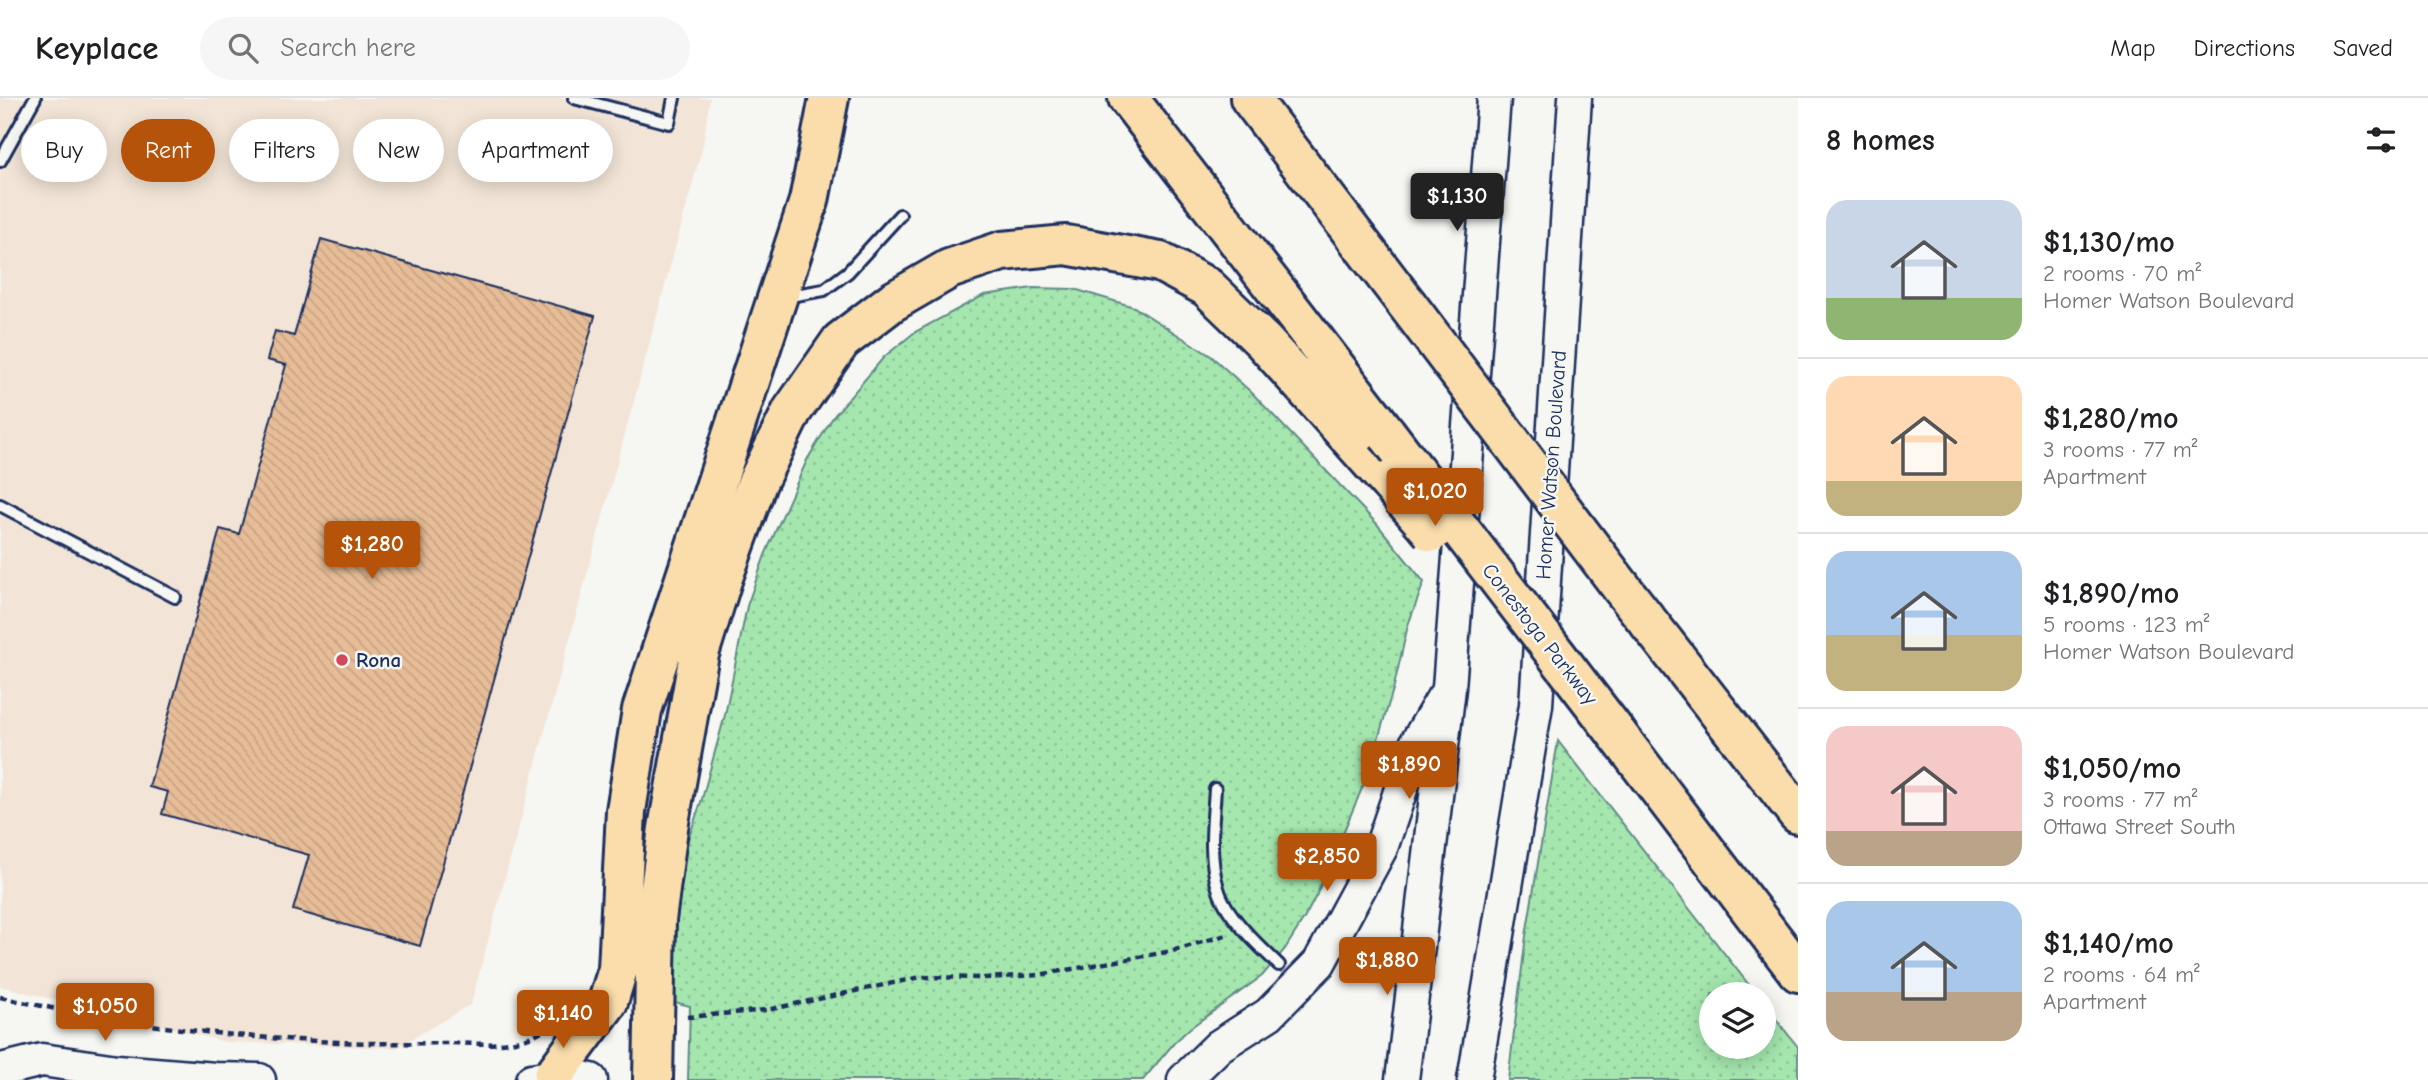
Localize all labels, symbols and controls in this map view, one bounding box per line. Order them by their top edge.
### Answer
search box [200,17,690,80]
text: Keyplace [35,29,158,67]
icon: search [224,29,262,67]
text: Search here [280,33,416,63]
text: Map [2110,34,2156,62]
text: Directions [2194,34,2295,62]
text: Saved [2333,34,2393,62]
chip: Buy [21,119,107,182]
chip: Rent [121,119,215,182]
chip: Filters [229,119,339,182]
chip: New [353,119,444,182]
chip: Apartment [458,119,613,182]
icon: filters [2362,121,2400,159]
text: 8 homes [1826,123,1935,158]
pin: $1,130 [1400,174,1514,233]
text: $1,130 [1427,182,1487,209]
text: $1,130/mo [2043,225,2175,260]
icon: home [1882,228,1966,312]
text: 2 rooms · 70 m² [2043,260,2201,287]
text: Homer Watson Boulevard [2043,287,2294,314]
street label: Homer Watson Boulevard [1531,350,1571,580]
text: $1,280/mo [2043,401,2179,436]
icon: home [1882,404,1966,488]
text: 3 rooms · 77 m² [2043,436,2198,463]
text: Apartment [2043,463,2146,490]
pin: $1,020 [1378,468,1492,528]
text: $1,020 [1402,477,1468,504]
pin: $1,280 [315,522,429,581]
text: $1,280 [340,530,404,557]
street label: Conestoga Parkway [1477,558,1603,710]
text: $1,890/mo [2043,576,2179,611]
icon: home [1882,579,1966,663]
text: 5 rooms · 123 m² [2043,611,2209,638]
text: Homer Watson Boulevard [2043,638,2294,665]
place label: Rona [356,648,401,672]
marker: Rona [334,652,350,668]
pin: $1,890 [1352,742,1466,801]
text: $1,890 [1377,750,1441,777]
text: $1,050/mo [2043,751,2181,786]
icon: home [1882,754,1966,838]
text: 3 rooms · 77 m² [2043,786,2198,813]
text: Ottawa Street South [2043,813,2236,840]
pin: $2,850 [1270,834,1384,893]
text: $2,850 [1294,842,1360,869]
text: $1,140/mo [2043,926,2174,961]
icon: home [1882,929,1966,1013]
pin: $1,880 [1330,937,1444,997]
text: $1,880 [1355,946,1419,973]
text: 2 rooms · 64 m² [2043,961,2200,988]
map controls [1699,982,1776,1059]
button: layers [1699,982,1776,1059]
pin: $1,050 [48,984,162,1043]
text: Apartment [2043,988,2146,1015]
pin: $1,140 [506,990,620,1050]
text: $1,050 [72,992,138,1019]
text: $1,140 [533,999,593,1026]

